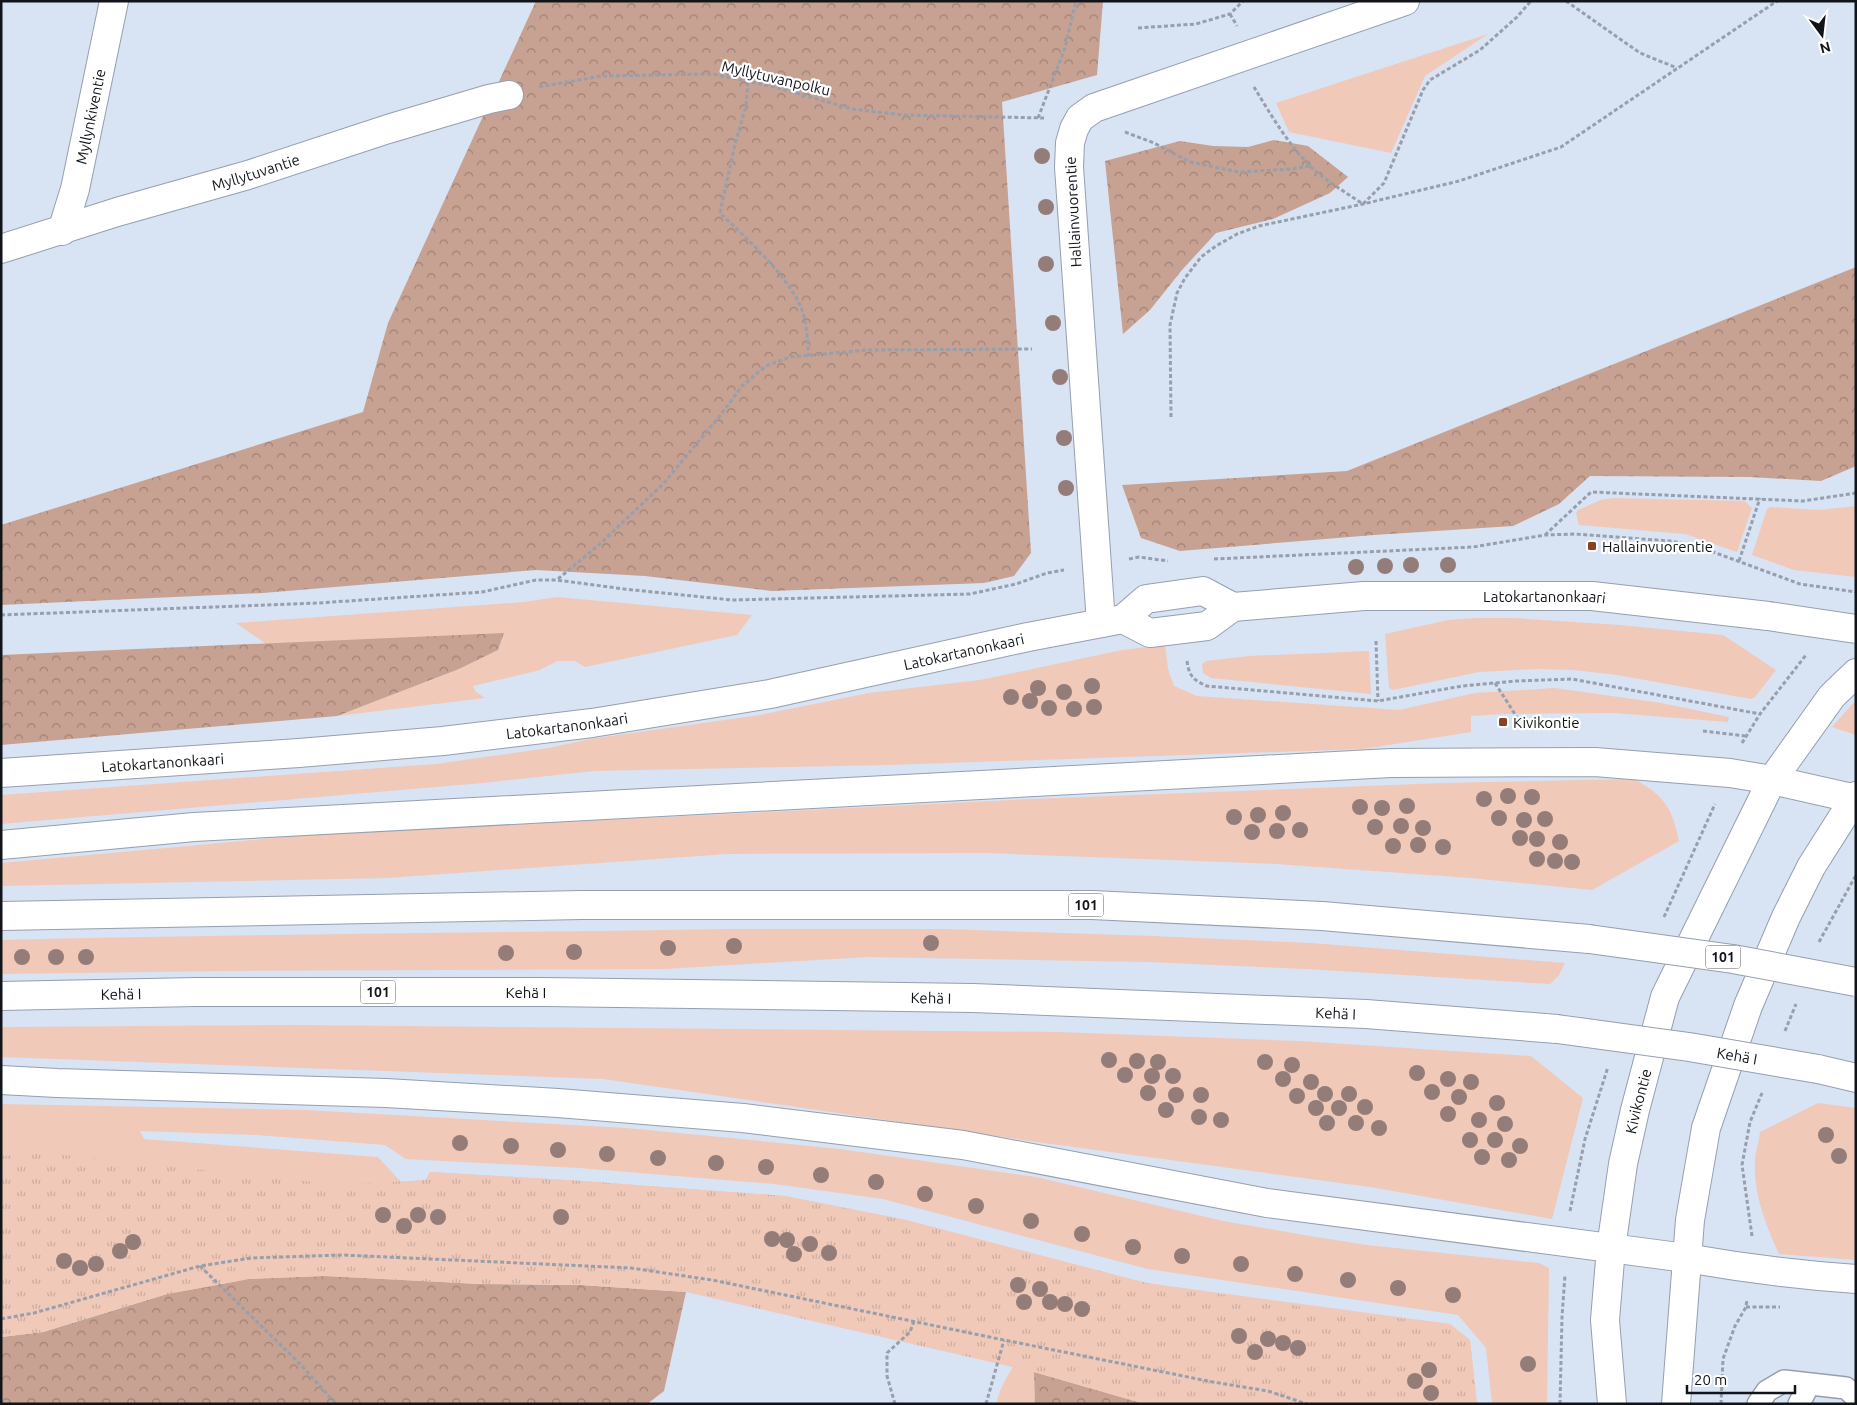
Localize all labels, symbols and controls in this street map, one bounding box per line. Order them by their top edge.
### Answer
north arrow [1797,10,1847,60]
text: N [1818,38,1832,57]
street label: Myllytuvanpolku [720,57,832,99]
street label: Myllynkiventie [72,67,108,166]
street label: Myllytuvantie [210,150,302,193]
street label: Hallainvuorentie [1062,156,1084,268]
place label: Hallainvuorentie [1602,538,1713,555]
marker: Hallainvuorentie [1586,540,1598,552]
street label: Latokartanonkaari [1483,587,1607,606]
street label: Latokartanonkaari [902,630,1026,673]
street label: Latokartanonkaari [505,709,629,742]
place label: Kivikontie [1513,714,1579,731]
marker: Kivikontie [1497,716,1509,728]
street label: Latokartanonkaari [101,750,225,775]
road number: 101 [1068,894,1104,916]
road number: 101 [1706,946,1740,969]
road number: 101 [360,980,396,1004]
street label: Kehä I [506,984,546,1001]
street label: Kehä I [100,985,142,1002]
street label: Kehä I [910,989,951,1006]
street label: Kehä I [1315,1003,1356,1022]
street label: Kehä I [1716,1043,1759,1067]
street label: Kivikontie [1622,1067,1654,1135]
scale bar [1687,1362,1794,1394]
text: 20 m [1694,1371,1727,1388]

